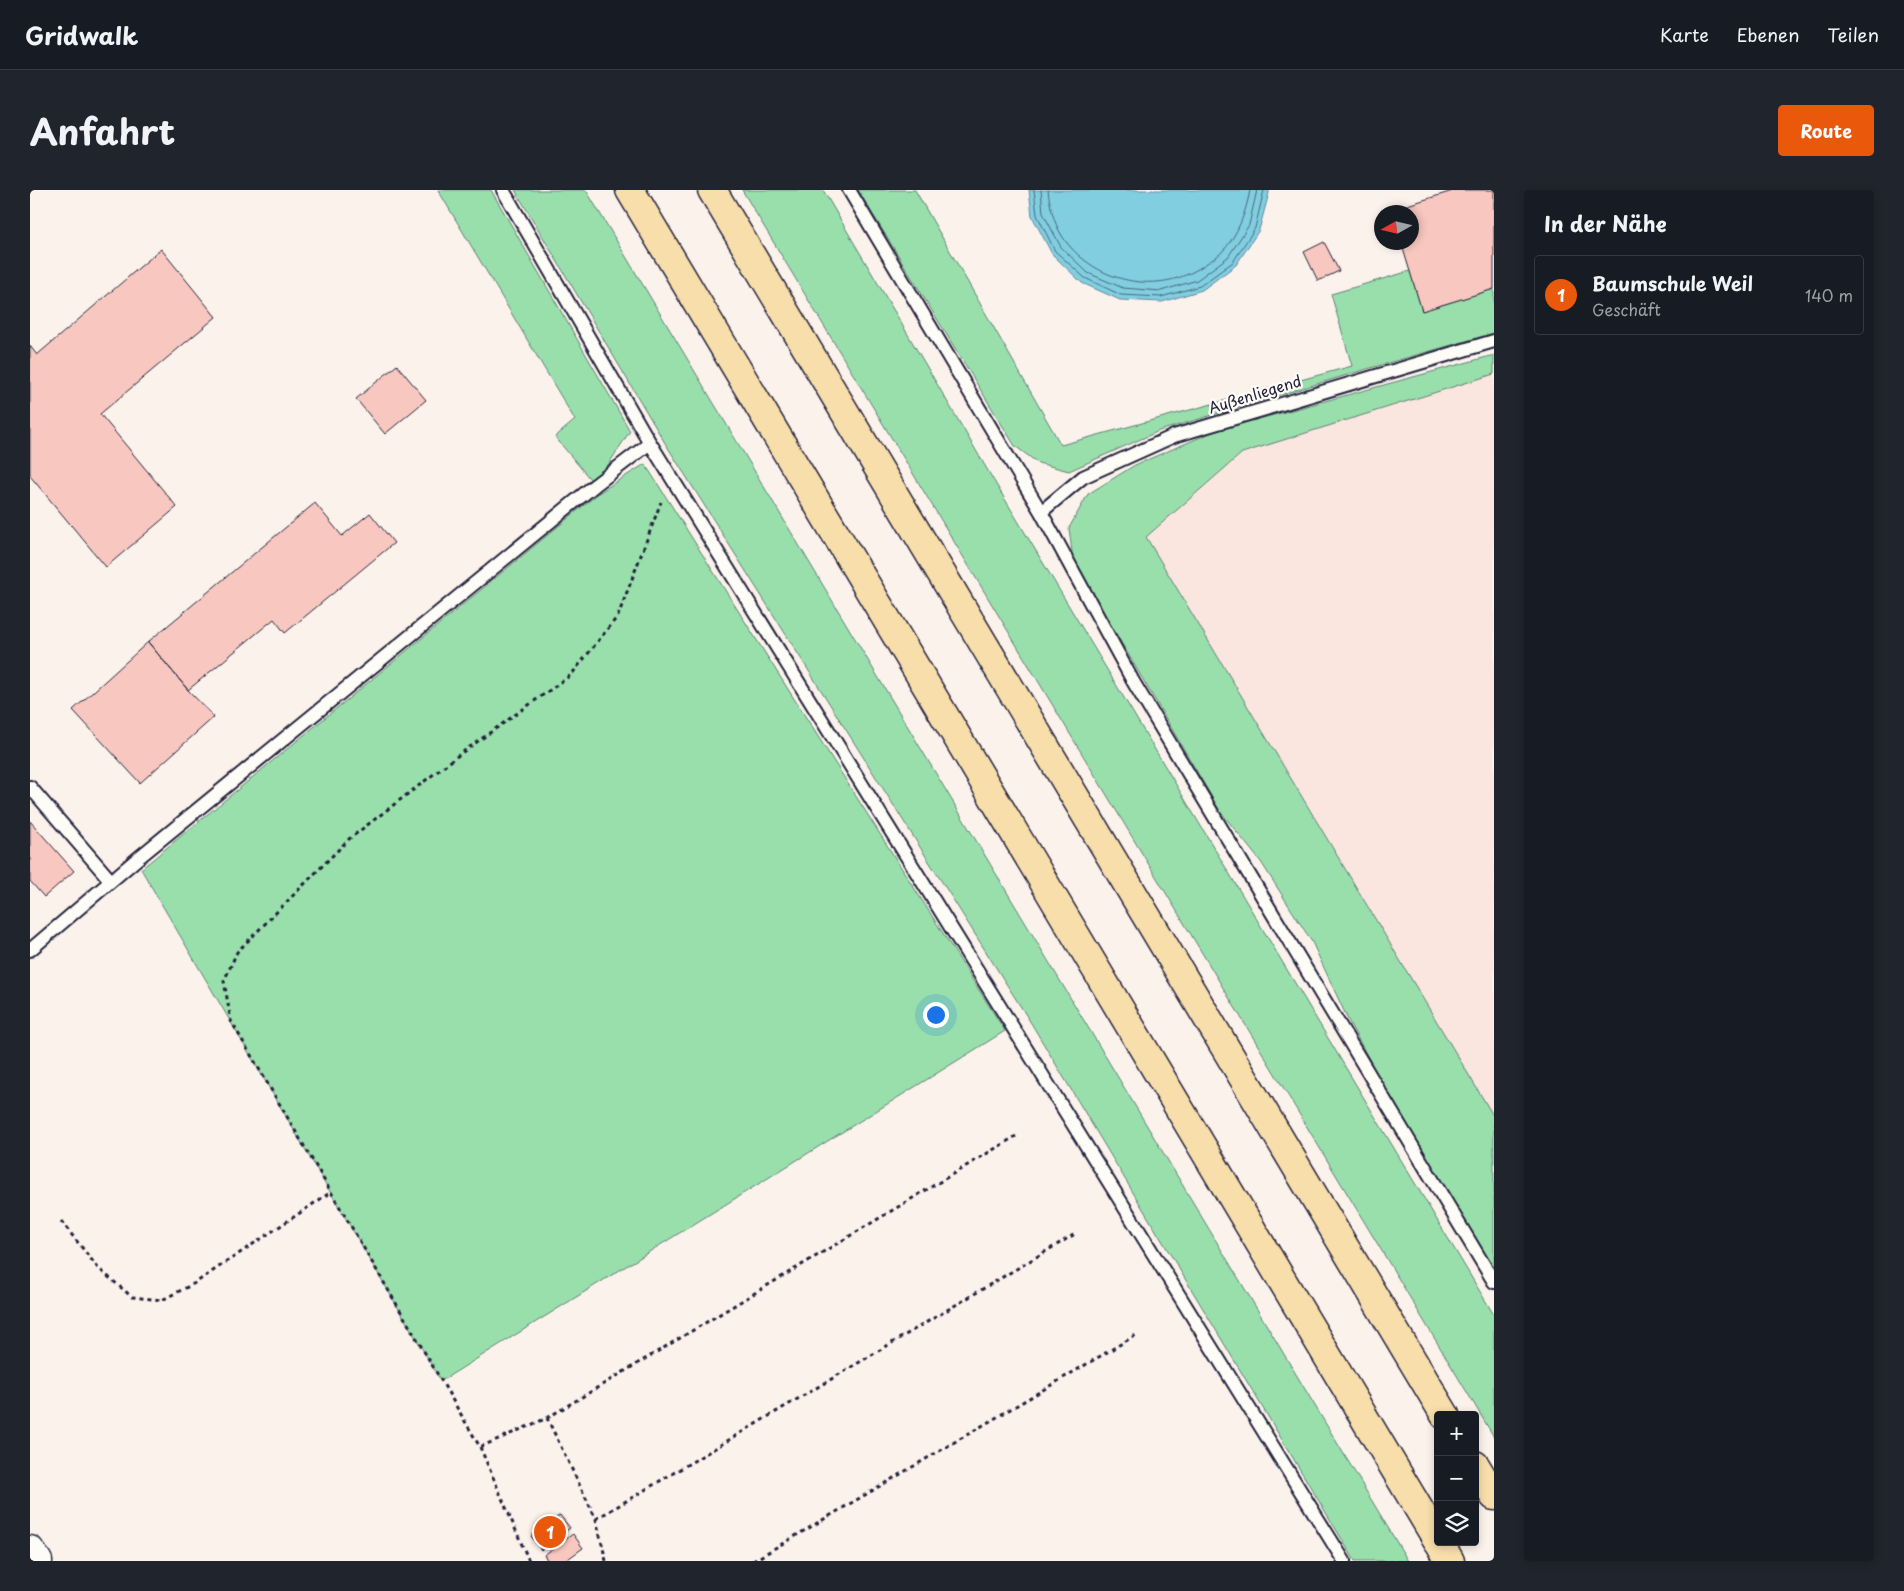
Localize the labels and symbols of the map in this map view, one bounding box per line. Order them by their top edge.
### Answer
north arrow [1374,205,1419,250]
street label: Außenliegend [1205,369,1304,419]
your location [923,1002,949,1028]
pin: 1 [534,1513,566,1551]

